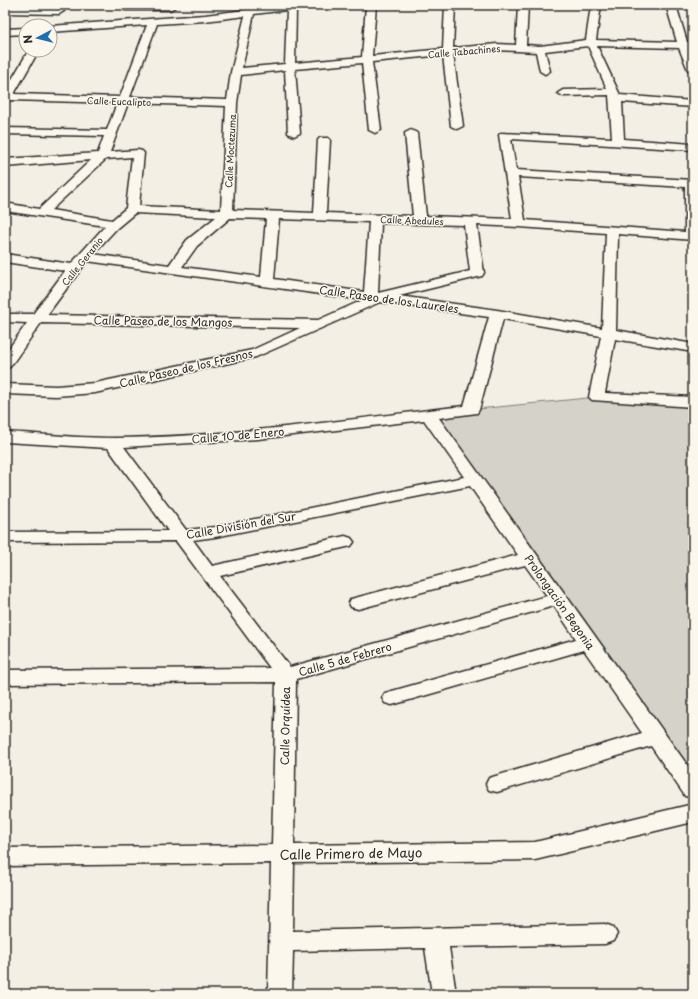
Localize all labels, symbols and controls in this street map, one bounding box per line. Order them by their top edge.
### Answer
north arrow [18,18,58,58]
text: N [19,34,37,45]
street label: Calle Tabachines [427,41,501,61]
street label: Calle Eucalipto [87,93,151,109]
street label: Calle Moctezuma [221,114,239,188]
street label: Calle Abedules [380,212,444,228]
street label: Calle Geranio [58,234,106,288]
street label: Calle Paseo de los Laureles [318,281,460,317]
street label: Calle Paseo de los Mangos [93,311,233,331]
street label: Calle Paseo de los Fresnos [118,344,254,392]
street label: Calle 10 de Enero [191,422,285,448]
street label: Calle División del Sur [185,507,298,543]
street label: Prolongación Begonia [521,551,600,653]
street label: Calle 5 de Febrero [296,638,394,680]
street label: Calle Orquídea [276,687,294,765]
street label: Calle Primero de Mayo [279,842,423,864]

